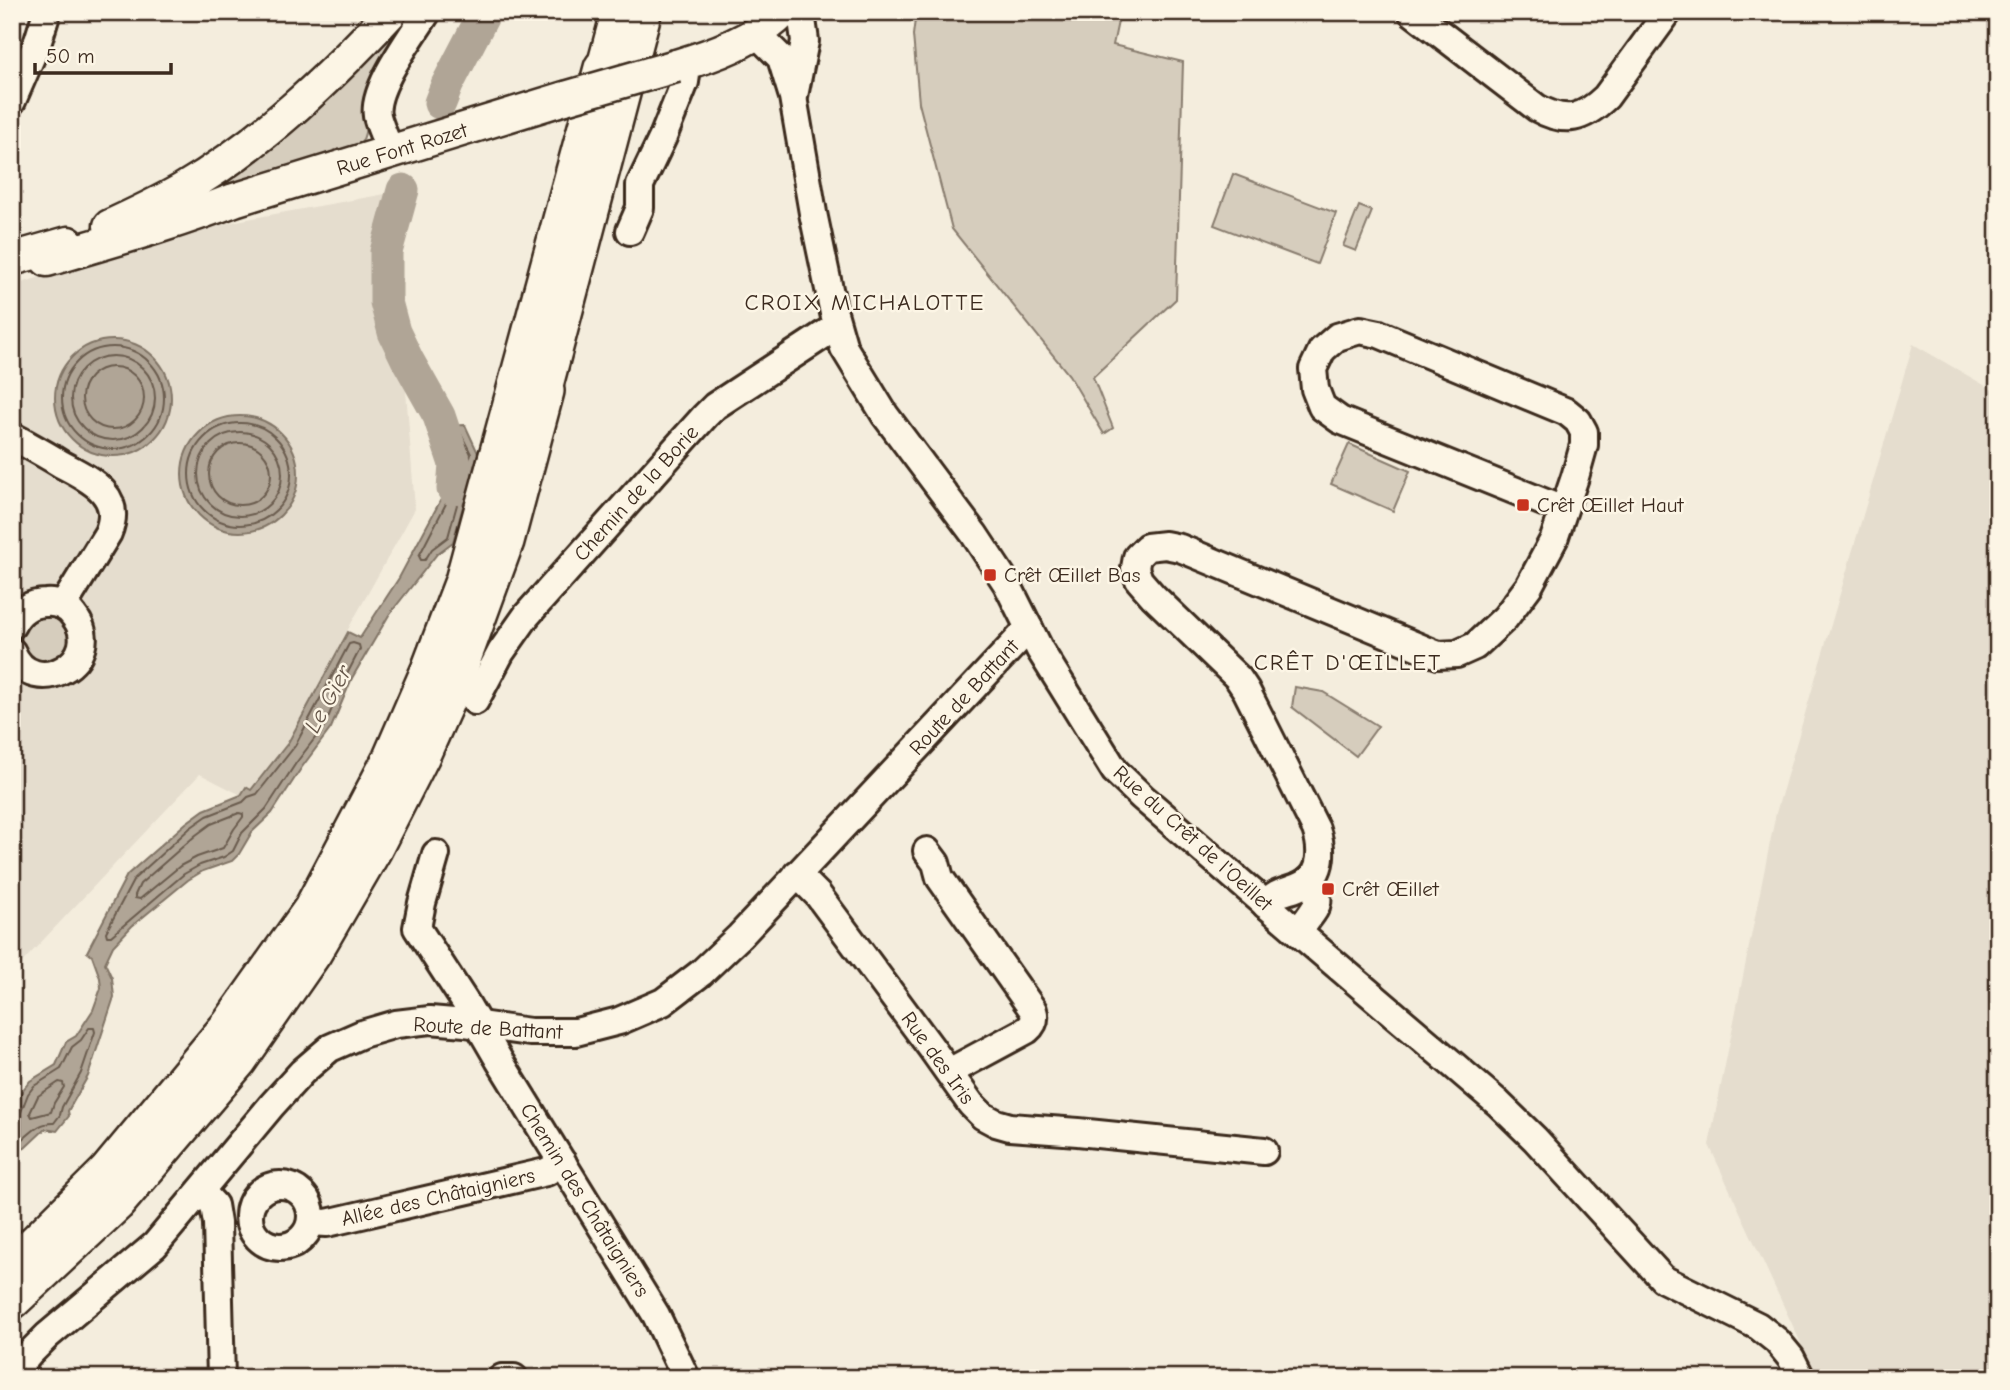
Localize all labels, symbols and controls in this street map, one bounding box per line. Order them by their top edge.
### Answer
scale bar [35,32,172,76]
text: 50 m [46,44,95,68]
street label: Rue Font Rozet [334,117,471,180]
district label: CROIX MICHALOTTE [745,289,985,316]
street label: Chemin de la Borie [569,420,703,566]
place label: Crêt Œillet Haut [1537,493,1685,517]
marker: Crêt Œillet Haut [1515,497,1531,513]
place label: Crêt Œillet Bas [1004,563,1140,587]
marker: Crêt Œillet Bas [982,567,998,583]
street label: Route de Battant [904,633,1024,760]
district label: CRÊT D'ŒILLET [1254,649,1442,676]
water label: Le Gier [299,660,358,737]
street label: Rue du Crêt de l'Oeillet [1109,760,1278,916]
place label: Crêt Œillet [1342,877,1440,901]
marker: Crêt Œillet [1320,881,1336,897]
street label: Rue des Iris [896,1007,980,1109]
street label: Route de Battant [413,1012,564,1044]
street label: Chemin des Châtaigniers [515,1099,655,1301]
street label: Allée des Châtaigniers [339,1163,537,1231]

